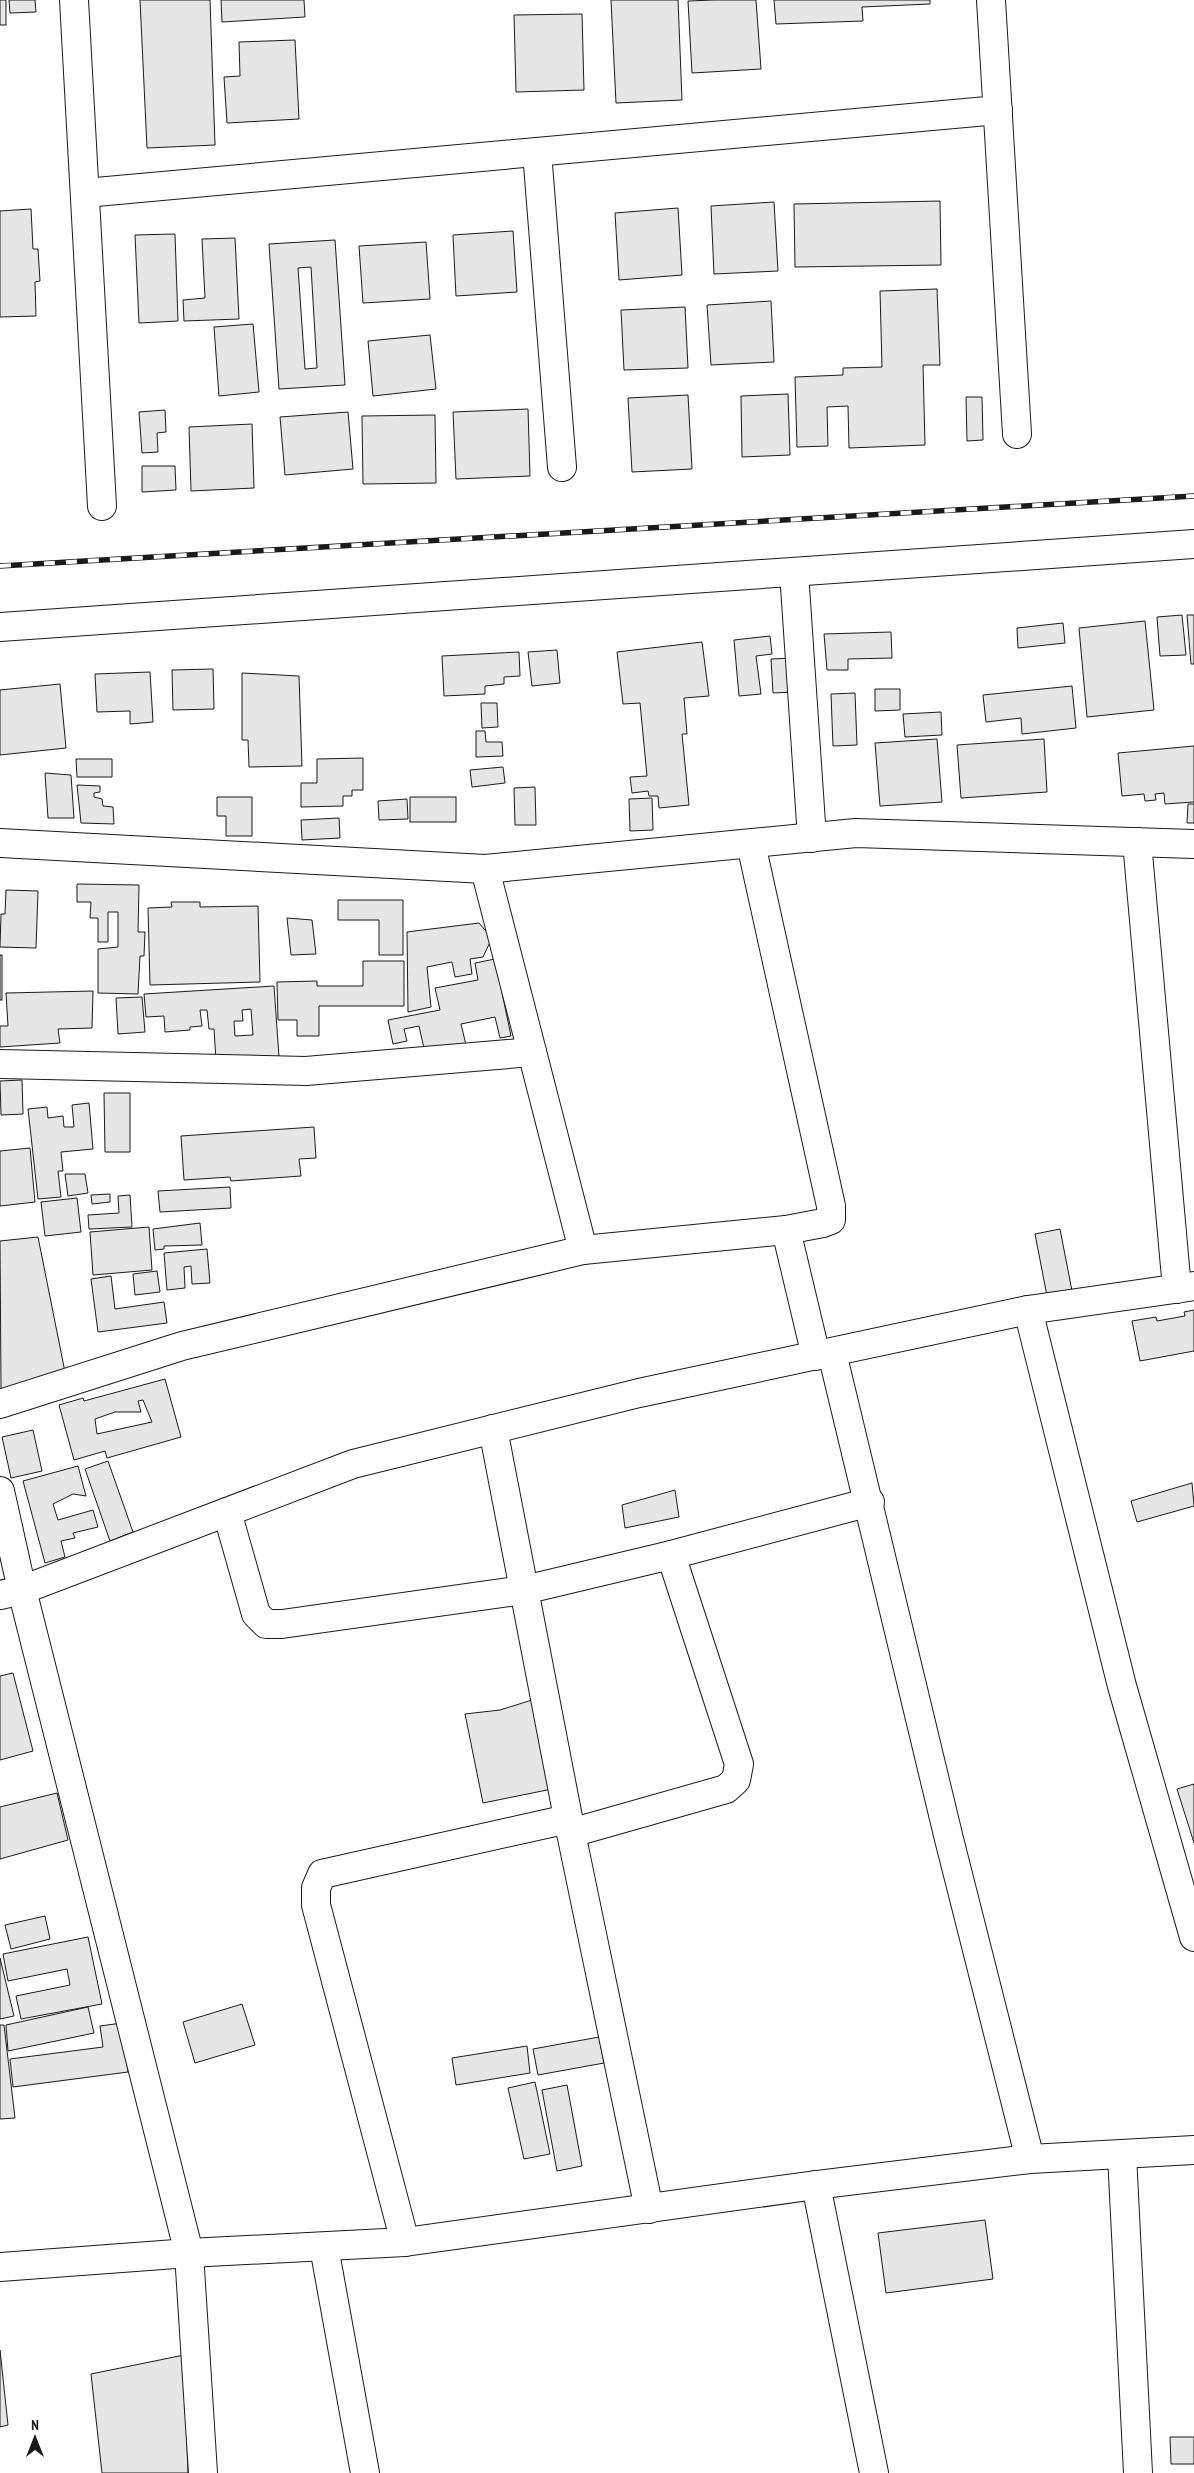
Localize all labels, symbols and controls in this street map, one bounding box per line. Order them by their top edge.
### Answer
north arrow [10,2413,60,2463]
text: N [31,2416,39,2434]

